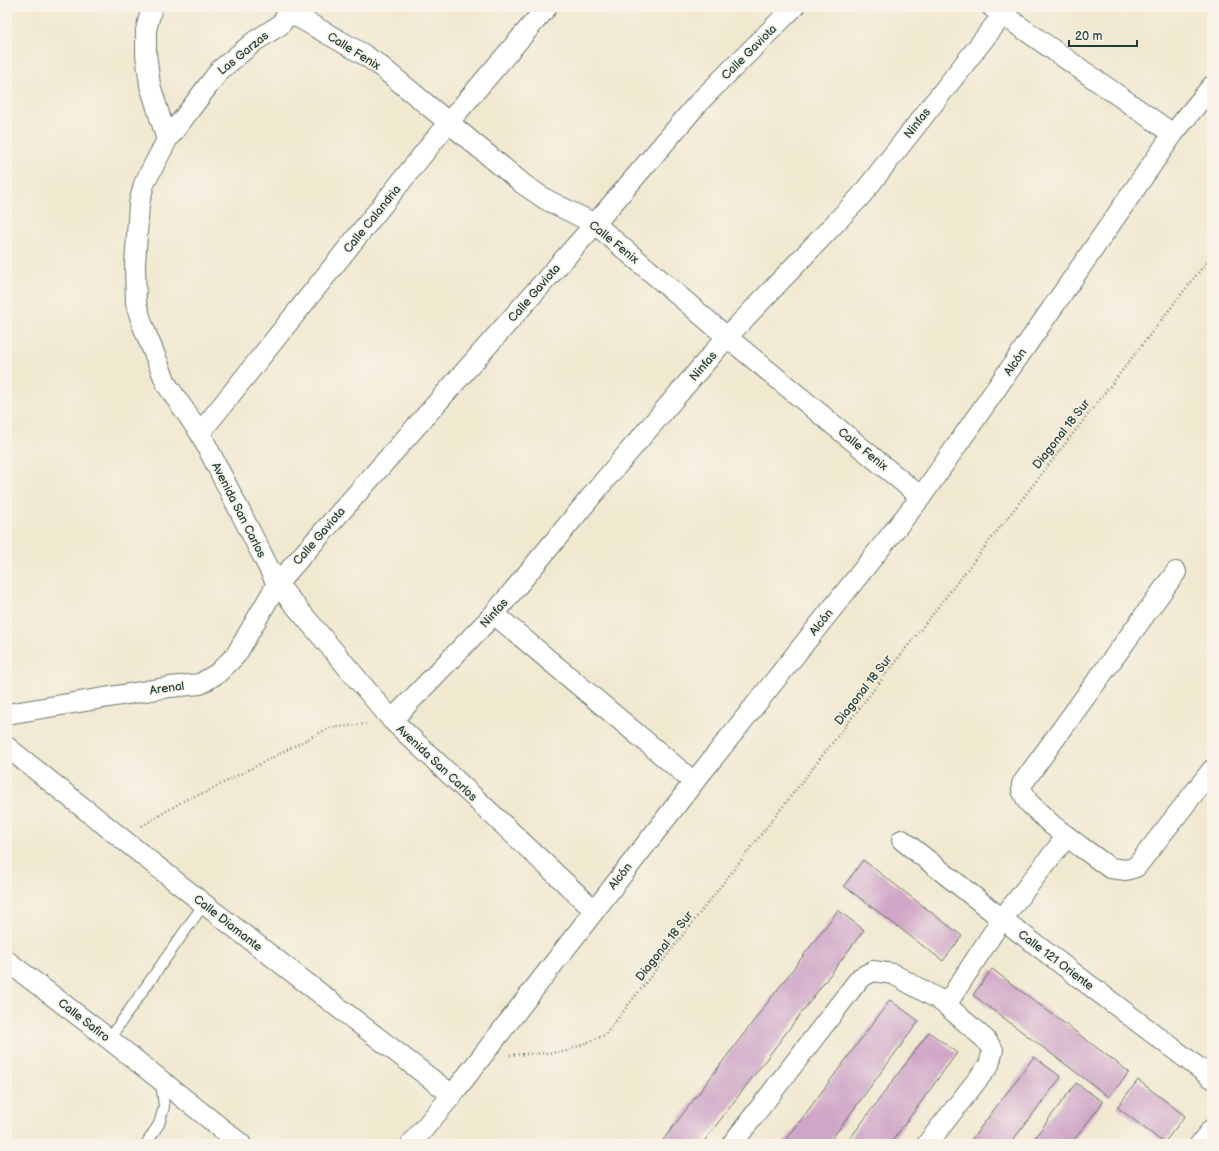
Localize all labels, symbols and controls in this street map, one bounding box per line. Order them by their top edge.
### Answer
street label: Calle Gaviota [719,21,780,83]
scale bar [1069,22,1137,48]
street label: Las Garzas [215,28,272,78]
street label: Calle Fenix [324,29,383,74]
text: 20 m [1075,29,1102,44]
street label: Ninfas [901,105,934,142]
street label: Calle Calandria [340,182,405,256]
street label: Calle Fenix [586,218,642,267]
street label: Calle Gaviota [505,261,564,325]
street label: Alcón [1001,346,1030,379]
street label: Ninfas [686,348,720,384]
street label: Diagonal 18 Sur [1029,396,1094,472]
street label: Calle Fenix [835,425,891,474]
street label: Avenida San Carlos [208,460,269,560]
street label: Calle Gaviota [290,504,349,568]
street label: Ninfas [477,595,512,631]
street label: Alcón [806,606,837,639]
street label: Diagonal 18 Sur [831,652,896,728]
street label: Arenal [149,679,185,698]
street label: Avenida San Carlos [393,722,480,805]
street label: Alcón [605,860,636,893]
street label: Calle Diamante [190,892,265,955]
street label: Diagonal 18 Sur [632,908,697,984]
street label: Calle 121 Oriente [1015,927,1097,994]
street label: Calle Safiro [55,996,113,1045]

